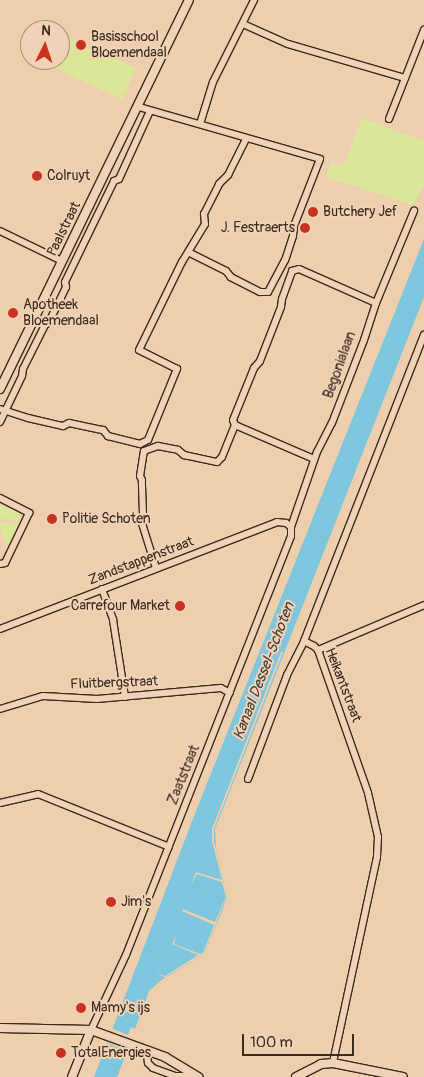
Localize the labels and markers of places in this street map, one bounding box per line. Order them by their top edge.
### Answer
place label: Basisschool Bloemendaal [91,29,167,62]
marker: Basisschool Bloemendaal [75,39,87,51]
place label: Colruyt [47,168,90,184]
marker: Colruyt [31,170,43,182]
place label: Butchery Jef [323,204,397,220]
marker: Butchery Jef [307,206,319,218]
place label: J. Festraerts [221,220,295,236]
marker: J. Festraerts [299,222,311,234]
place label: Apotheek Bloemendaal [23,297,99,330]
marker: Apotheek Bloemendaal [7,307,19,319]
place label: Politie Schoten [62,511,151,527]
marker: Politie Schoten [46,513,58,525]
place label: Carrefour Market [71,598,170,614]
marker: Carrefour Market [174,600,186,612]
place label: Jim's [121,894,151,910]
marker: Jim's [105,896,117,908]
place label: Mamy's ijs [91,1000,150,1016]
marker: Mamy's ijs [75,1002,87,1014]
place label: TotalEnergies [71,1045,151,1061]
marker: TotalEnergies [55,1047,67,1059]

